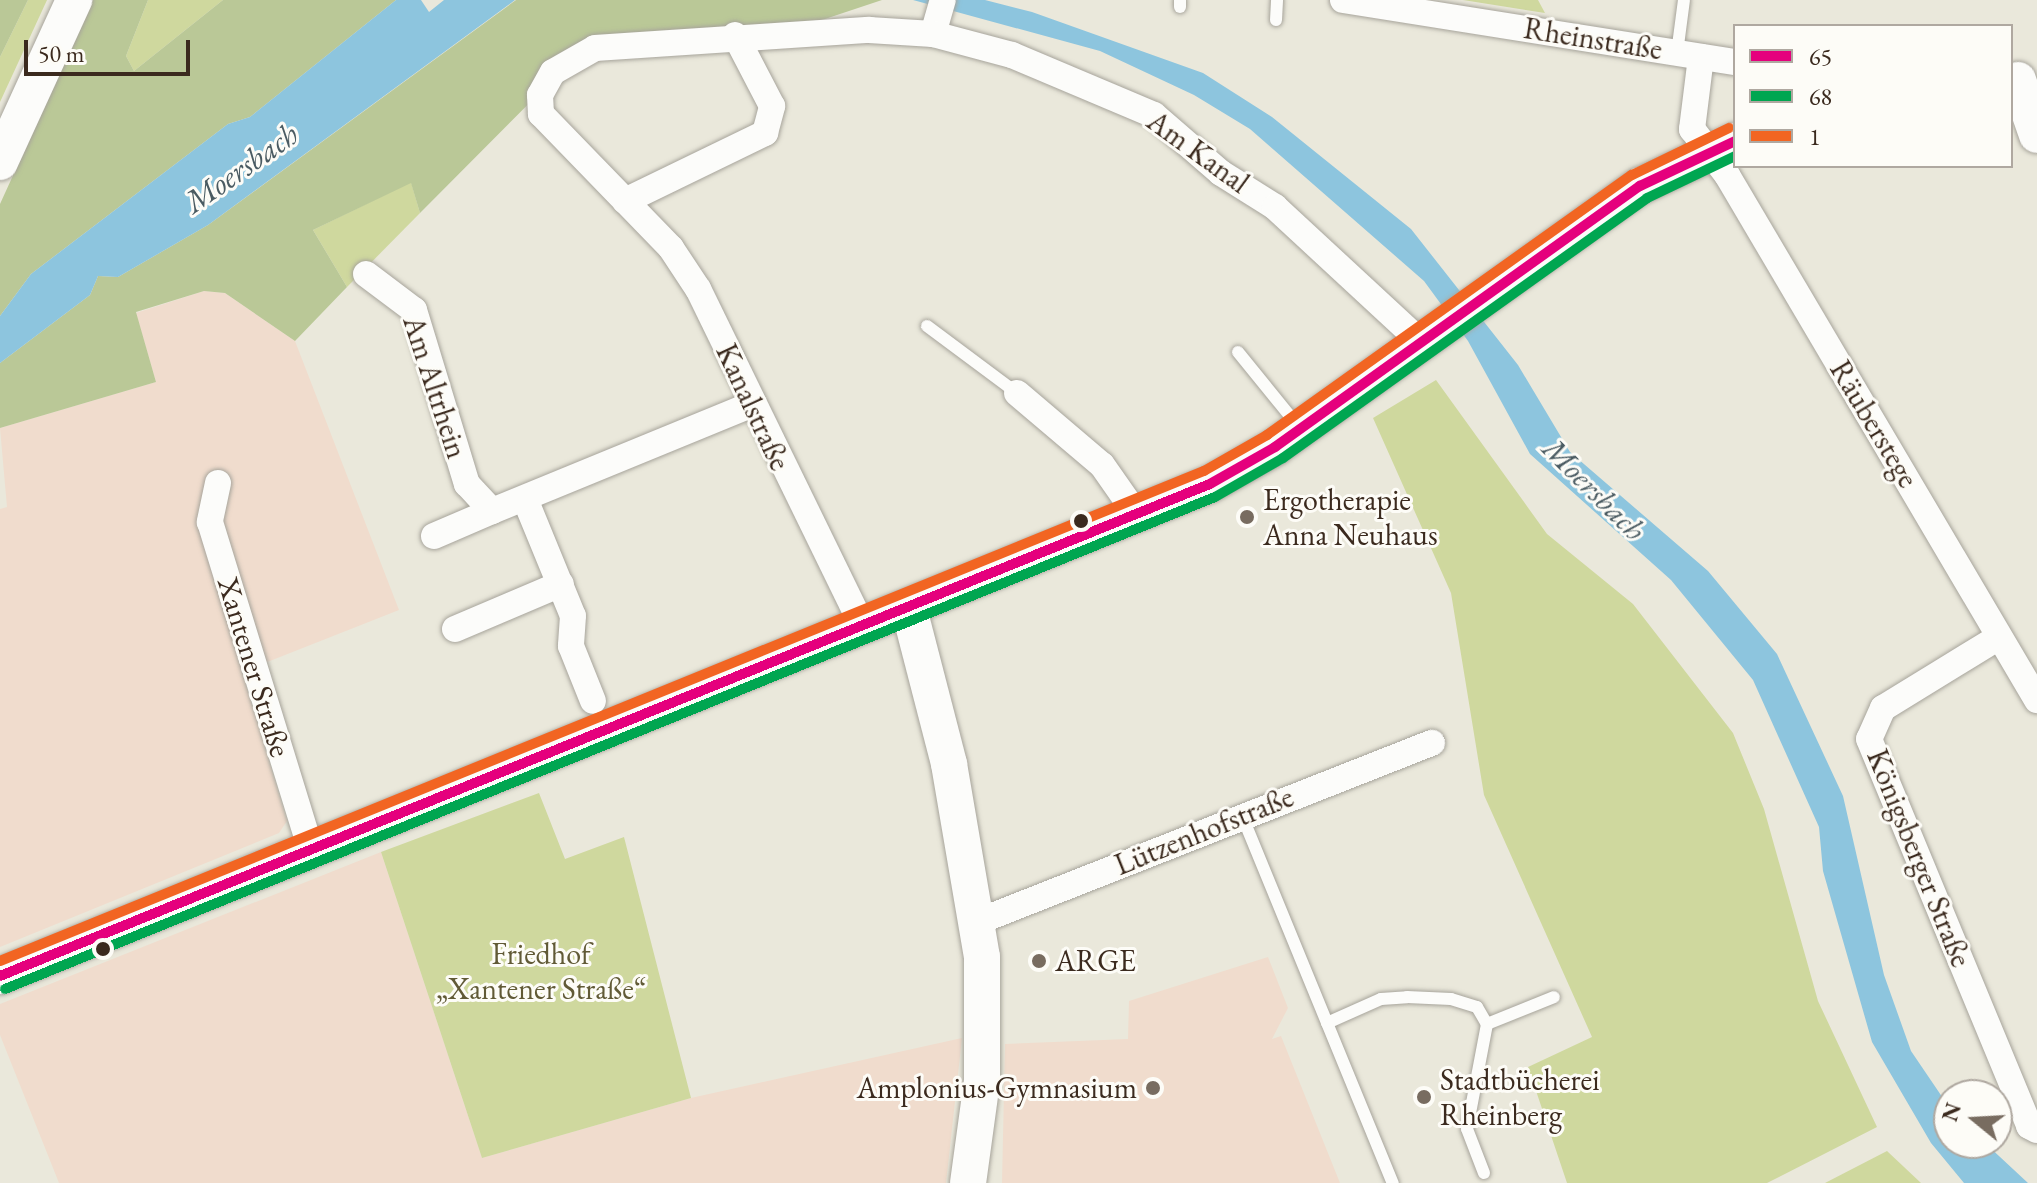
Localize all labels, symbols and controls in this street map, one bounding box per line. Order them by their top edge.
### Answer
street label: Rheinstraße [1521,10,1665,68]
scale bar [28,24,194,74]
legend [1733,24,2013,168]
text: 50 m [38,38,85,69]
text: 65 [1809,41,1832,72]
text: 68 [1809,81,1832,112]
street label: Am Kanal [1140,103,1256,201]
water label: Moersbach [177,115,305,221]
text: 1 [1809,121,1821,152]
street label: Am Altrhein [395,311,475,463]
street label: Kanalstraße [708,338,798,476]
street label: Räuberstege [1822,354,1926,494]
water label: Moersbach [1534,429,1654,549]
place label: Ergotherapie Anna Neuhaus [1263,482,1438,552]
marker: Ergotherapie Anna Neuhaus [1238,508,1256,526]
unlabelled marker [1073,513,1089,529]
street label: Xantener Straße [210,573,298,761]
street label: Königsberger Straße [1859,744,1979,972]
street label: Lützenhofstraße [1109,779,1299,883]
park label: Friedhof „Xantener Straße“ [436,936,646,1006]
unlabelled marker [95,941,111,957]
place label: ARGE [1055,943,1136,979]
marker: ARGE [1030,952,1048,970]
place label: Stadtbücherei Rheinberg [1440,1062,1600,1132]
place label: Amplonius-Gymnasium [856,1070,1137,1106]
marker: Amplonius-Gymnasium [1144,1079,1162,1097]
north arrow [1933,1079,2013,1159]
marker: Stadtbücherei Rheinberg [1415,1088,1433,1106]
text: N [1935,1099,1968,1125]

